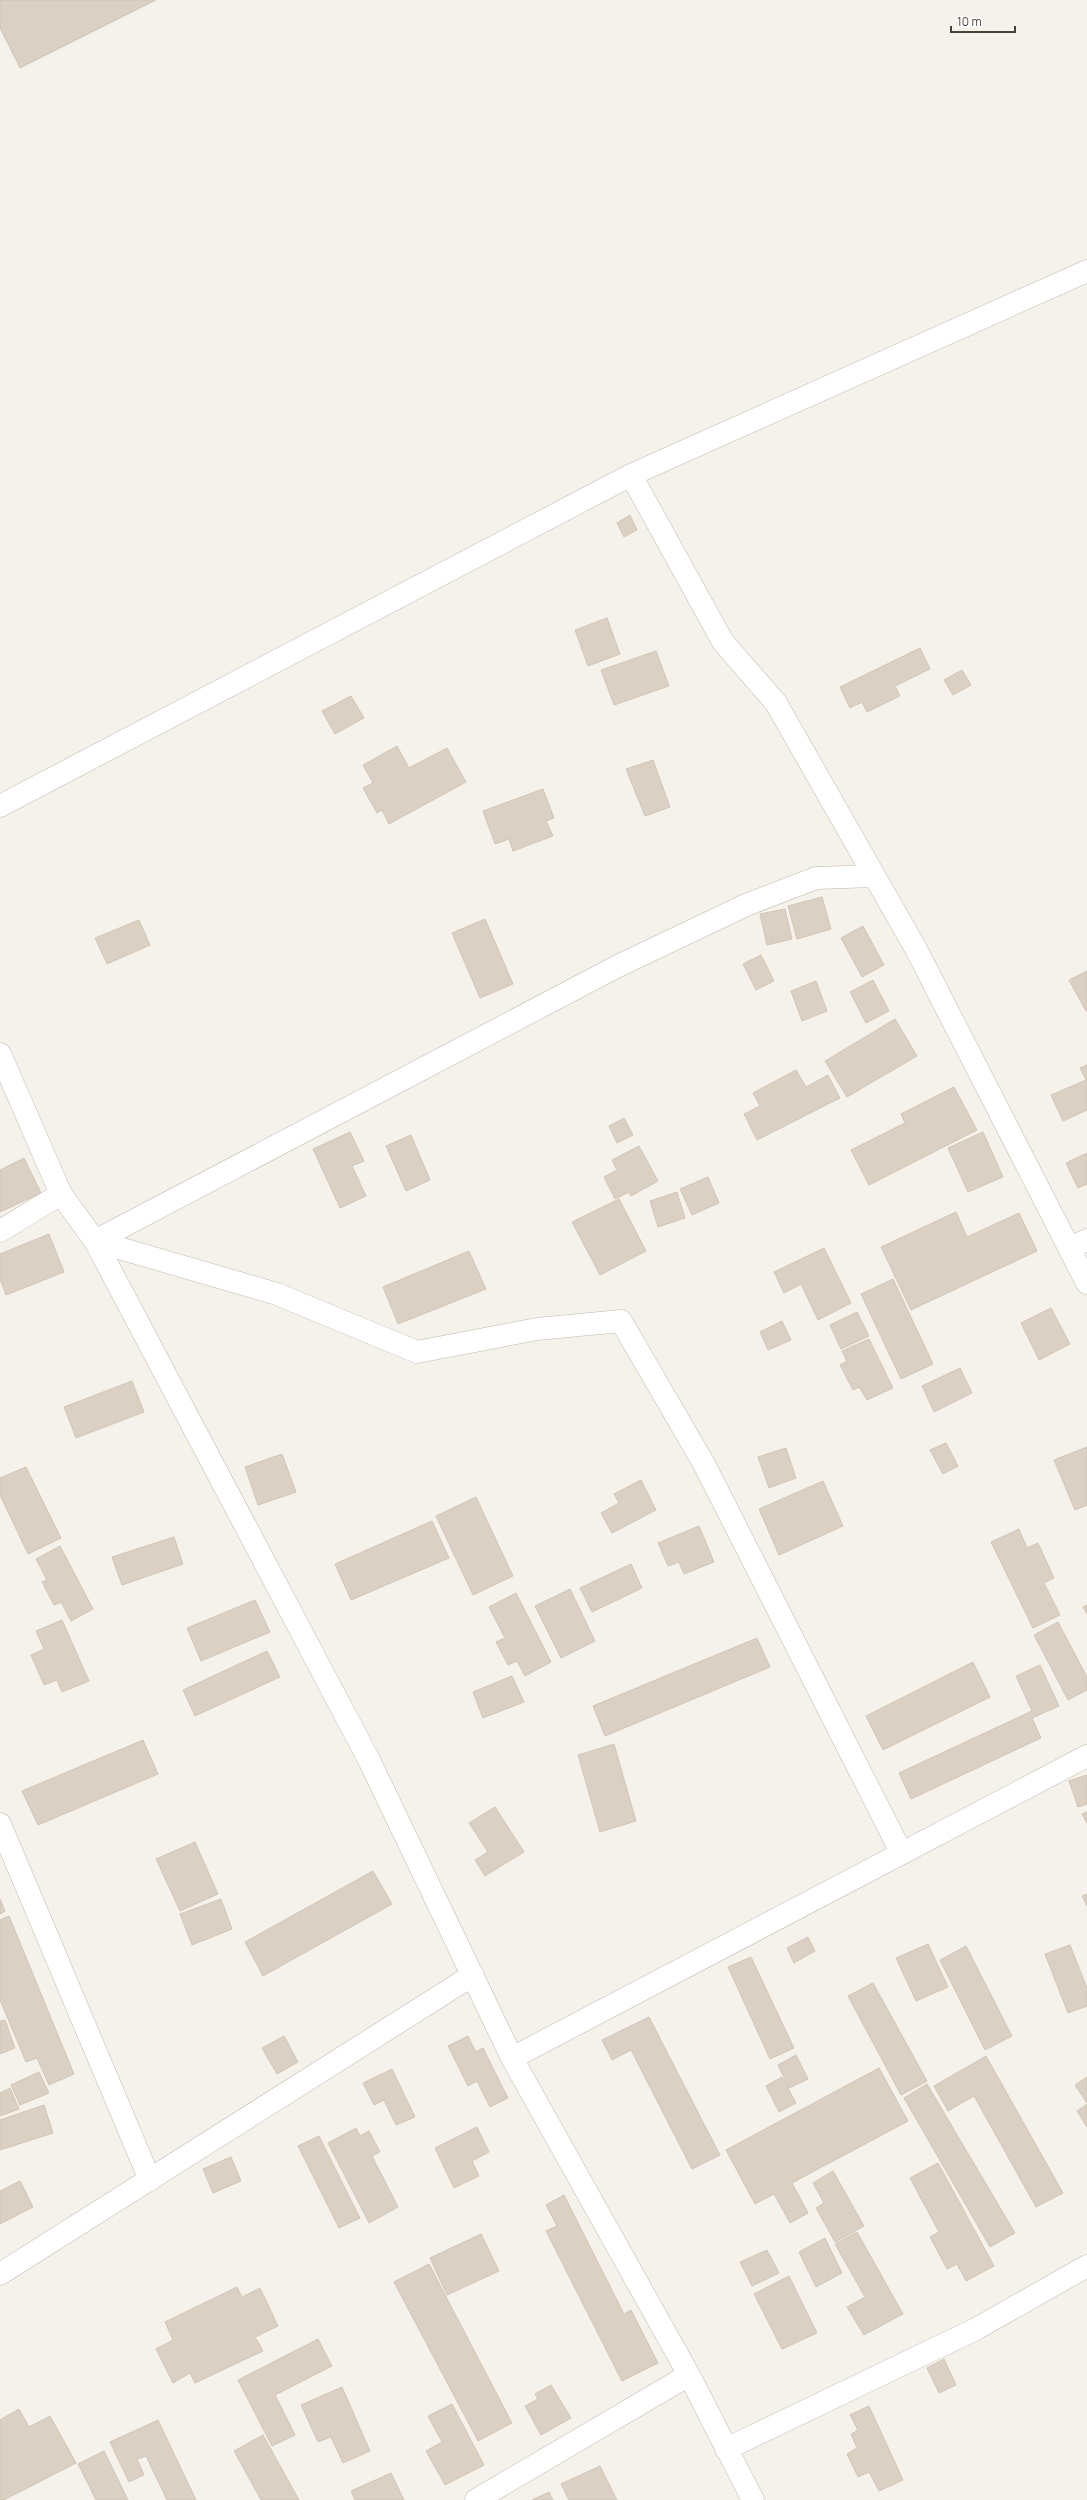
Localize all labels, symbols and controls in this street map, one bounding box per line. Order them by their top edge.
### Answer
scale bar [951,8,1015,34]
text: 10 m [957,13,982,30]

